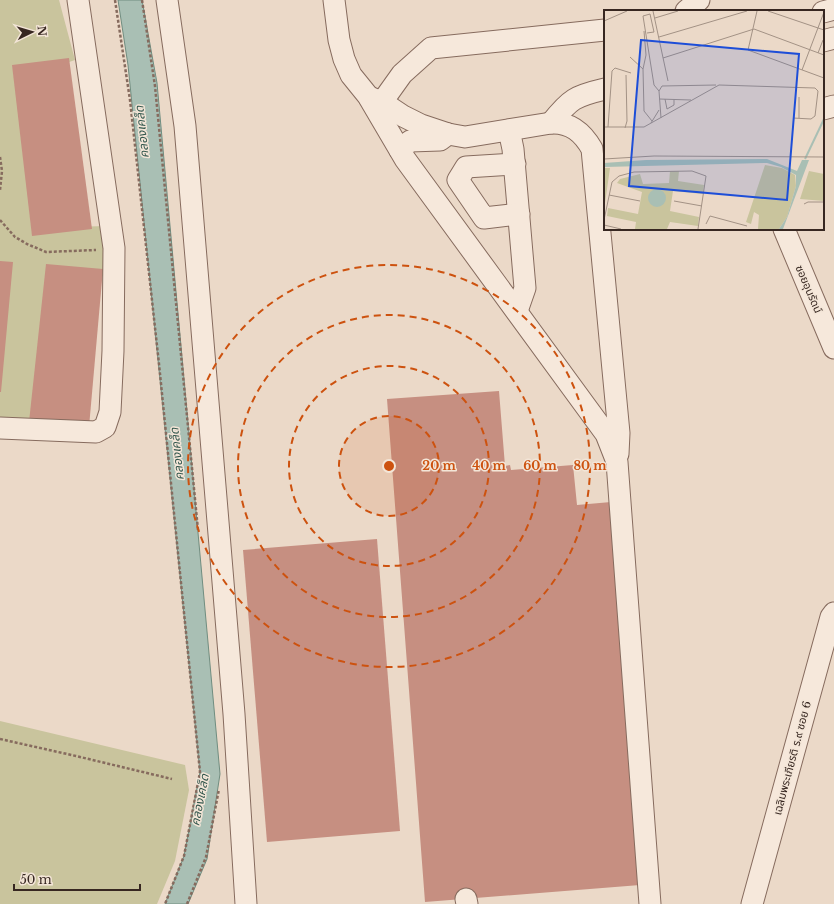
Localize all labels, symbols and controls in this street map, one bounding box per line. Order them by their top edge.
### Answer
inset map [604,10,824,230]
north arrow [12,12,52,52]
text: N [35,25,49,38]
water label: คลองเคล็ด [131,105,152,159]
street label: ซอยอุนรัดน์ [793,263,825,315]
water label: คลองเคล็ด [166,427,187,481]
text: 20 m [422,458,456,473]
text: 40 m [472,458,506,473]
text: 60 m [523,458,558,473]
text: 80 m [573,458,607,473]
centre of rings [382,459,396,473]
street label: เฉลิมพระเกียรติ ร.๙ ซอย 6 [770,699,814,817]
water label: คลองเคล็ด [187,772,212,827]
scale bar [14,866,140,892]
text: 50 m [20,872,52,887]

